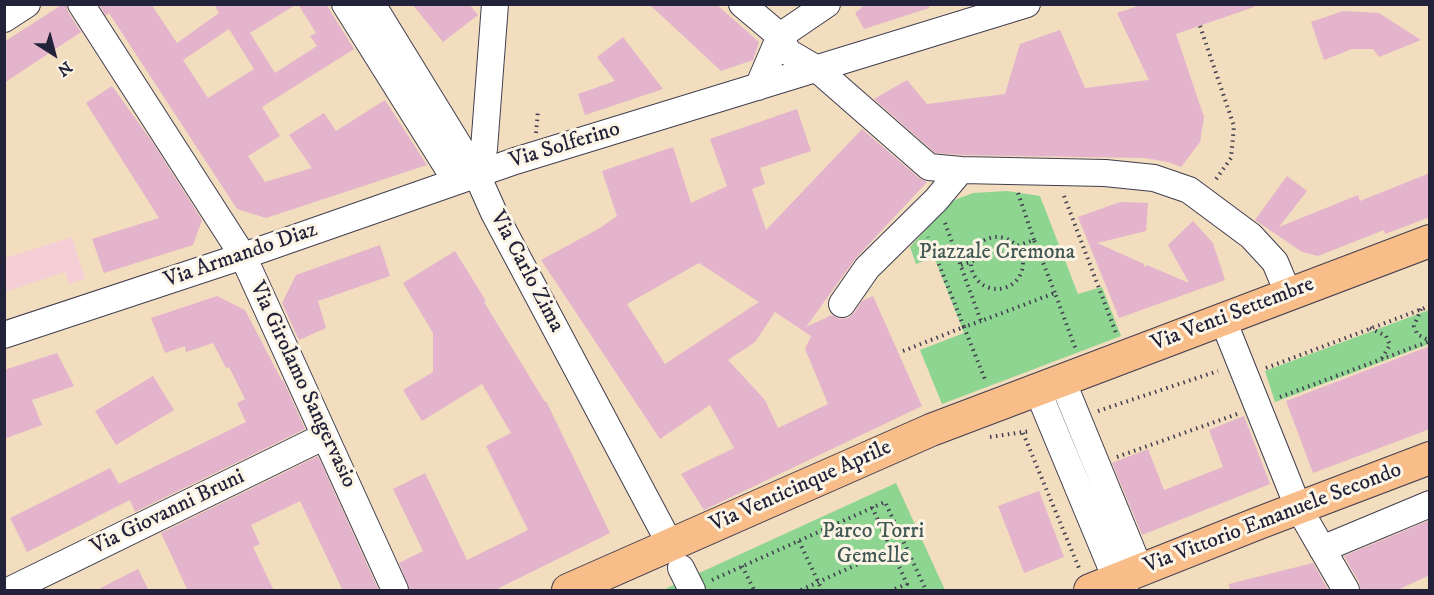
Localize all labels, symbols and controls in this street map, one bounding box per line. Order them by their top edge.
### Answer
north arrow [24,24,84,84]
text: N [53,57,76,81]
street label: Via Solferino [507,117,623,175]
street label: Via Carlo Zima [483,207,569,337]
street label: Via Armando Diaz [161,217,321,295]
park label: Piazzale Cremona [919,240,1075,266]
street label: Via Venti Settembre [1148,272,1318,358]
street label: Via Girolamo Sangervasio [243,278,361,492]
street label: Via Venticinque Aprile [706,435,896,539]
street label: Via Vittorio Emanuele Secondo [1141,458,1405,580]
street label: Via Giovanni Bruni [87,464,249,562]
park label: Parco Torri Gemelle [822,519,924,570]

